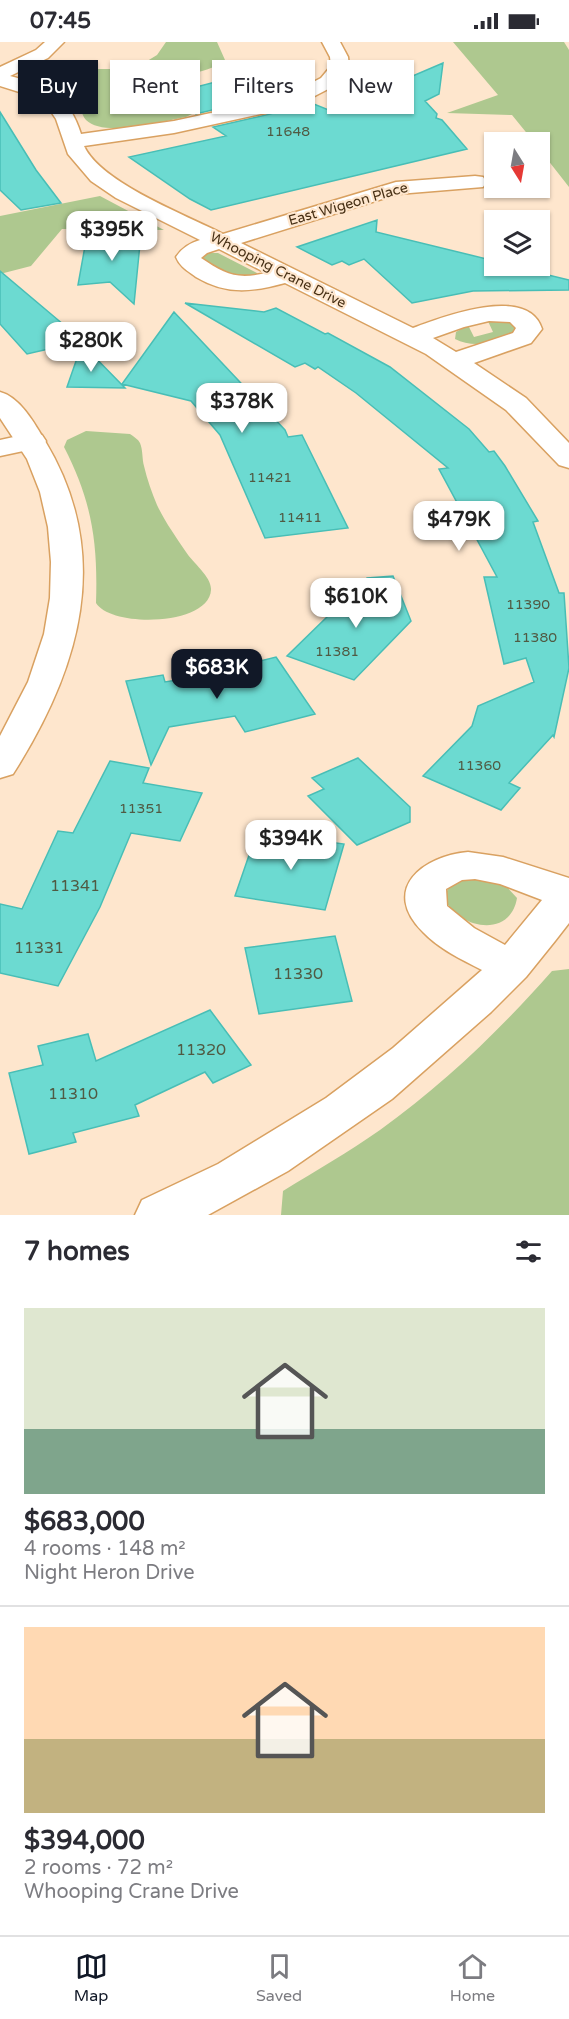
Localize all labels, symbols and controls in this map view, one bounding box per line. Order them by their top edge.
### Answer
text: 07:45 [30,8,91,34]
chip: Buy [18,60,98,114]
chip: Rent [110,60,200,114]
chip: Filters [212,60,315,114]
chip: New [327,60,414,114]
house number: 11648 [266,123,310,140]
north arrow [484,132,550,198]
map controls [484,132,550,276]
street label: East Wigeon Place [286,179,410,229]
button: layers [484,210,550,276]
pin: $395K [70,211,154,262]
text: $395K [80,218,144,242]
street label: Whooping Crane Drive [207,228,349,312]
pin: $280K [49,322,133,373]
text: $280K [59,329,123,353]
pin: $378K [200,383,284,434]
text: $378K [210,390,274,414]
house number: 11421 [248,469,292,486]
pin: $479K [417,501,501,552]
text: $479K [427,508,491,532]
house number: 11411 [278,509,322,526]
pin: $610K [314,578,398,629]
text: $610K [324,585,388,609]
house number: 11390 [506,596,550,613]
house number: 11380 [513,629,557,646]
house number: 11381 [315,643,359,660]
pin: $683K [175,649,259,700]
text: $683K [185,656,249,680]
house number: 11360 [457,757,501,774]
house number: 11351 [119,800,163,817]
pin: $394K [249,820,333,871]
text: $394K [259,827,323,851]
house number: 11341 [50,876,100,896]
house number: 11331 [14,938,64,958]
house number: 11330 [273,964,323,984]
house number: 11320 [176,1040,226,1060]
house number: 11310 [48,1084,98,1104]
icon: filters [512,1235,545,1268]
text: 7 homes [24,1236,130,1267]
icon: home [231,1347,339,1455]
text: $683,000 [24,1506,145,1537]
text: 4 rooms · 148 m² [24,1537,186,1561]
text: Night Heron Drive [24,1561,195,1585]
icon: home [231,1666,339,1774]
text: $394,000 [24,1825,145,1856]
text: 2 rooms · 72 m² [24,1856,173,1880]
text: Whooping Crane Drive [24,1880,239,1904]
tab: Map [74,1950,108,2006]
tab: Saved [256,1950,302,2006]
tab: Home [450,1950,495,2006]

